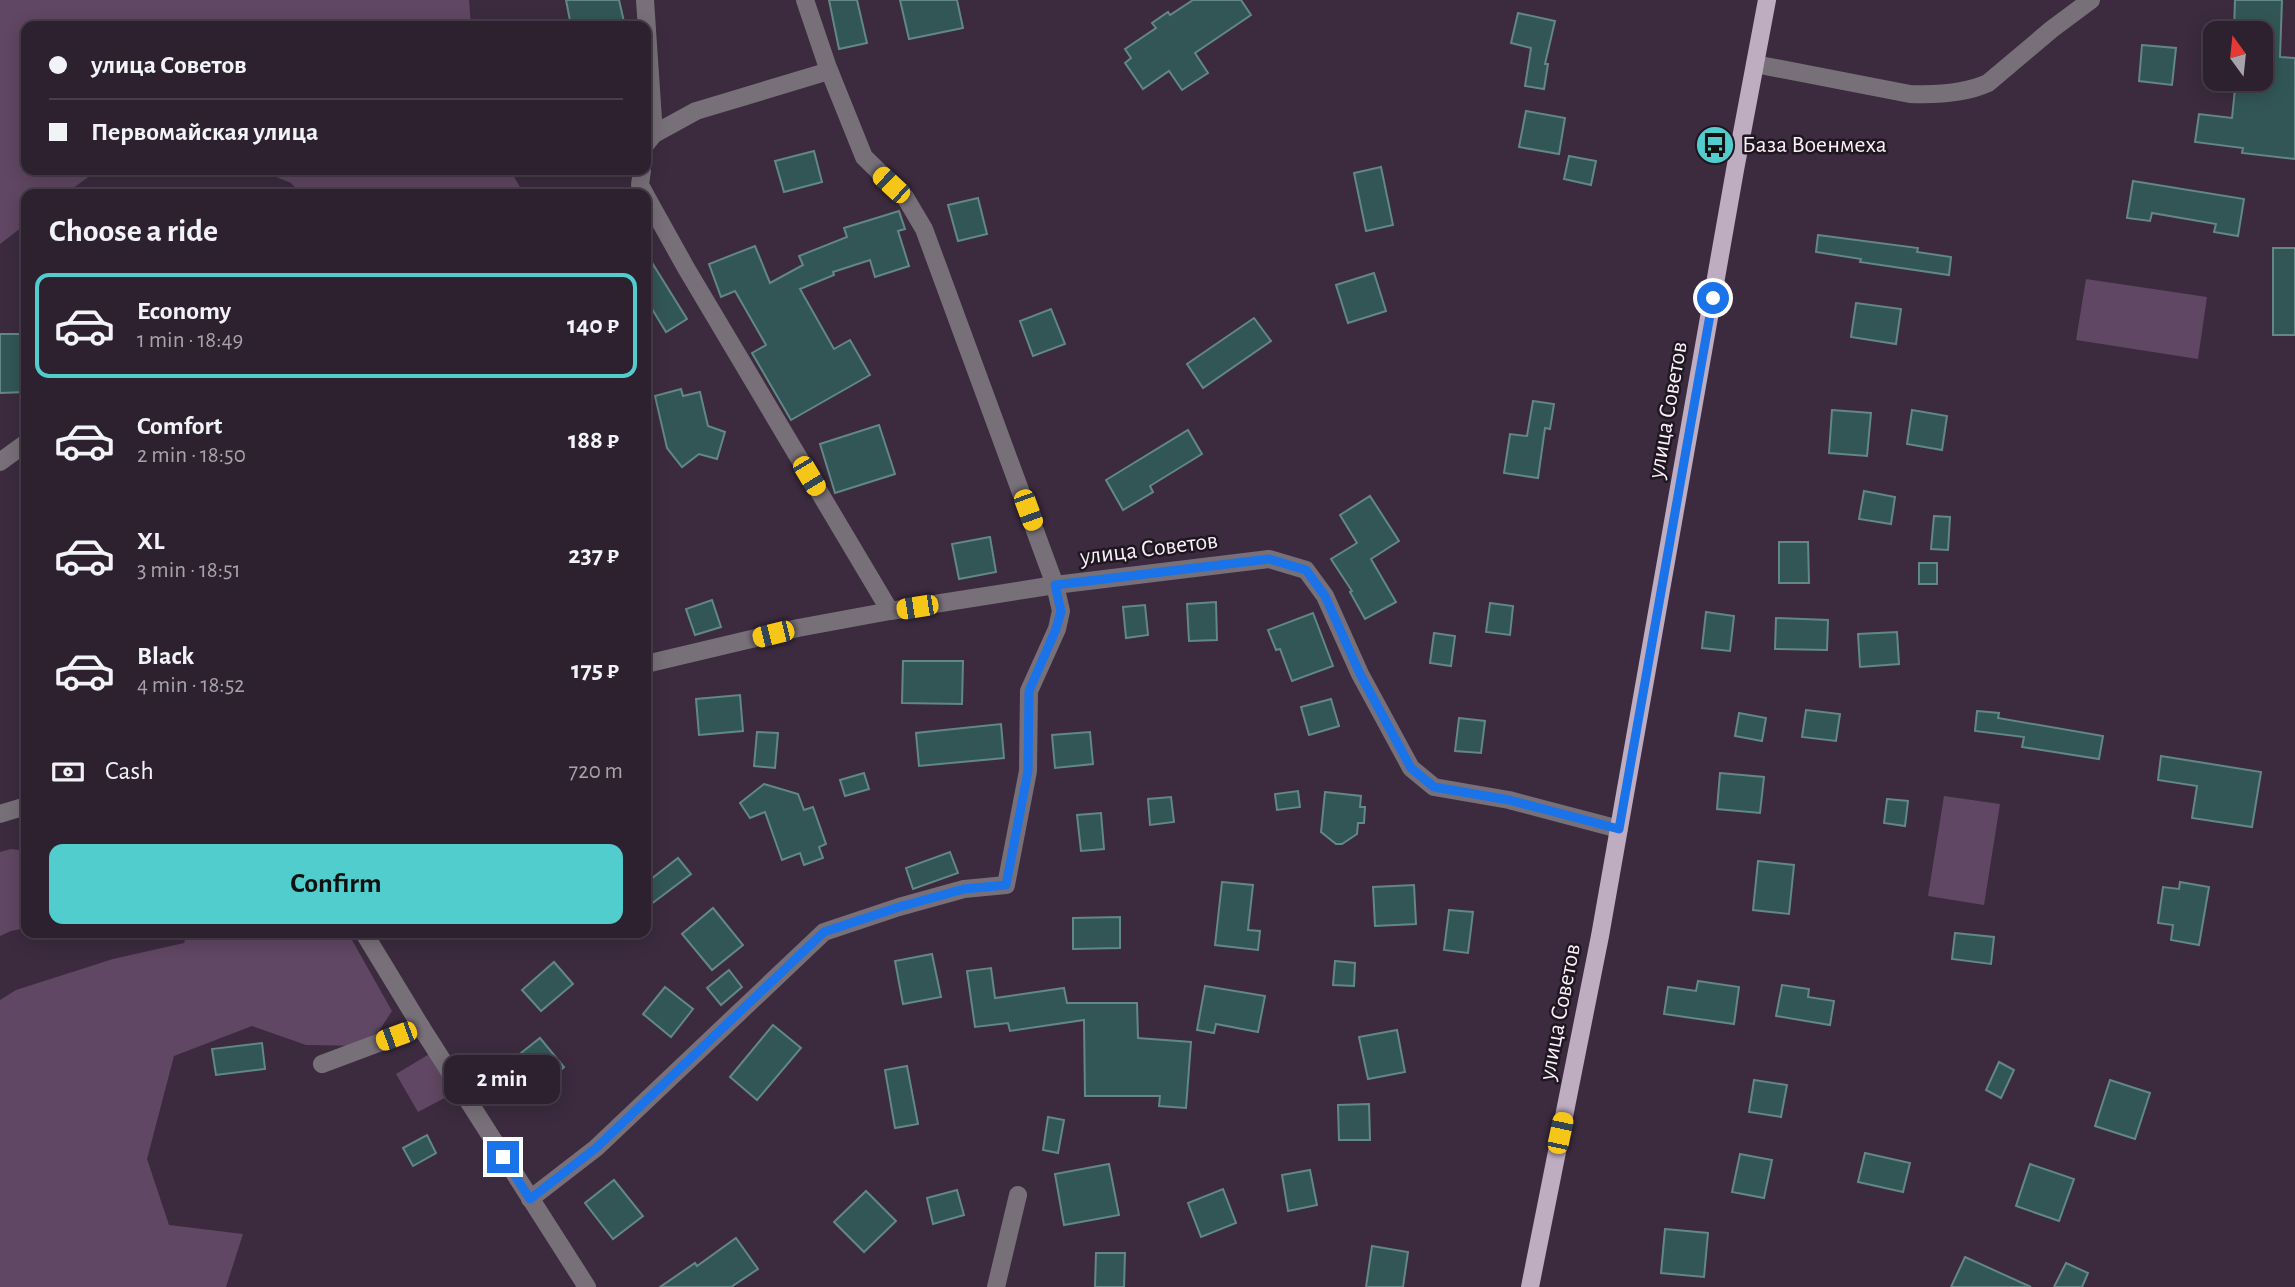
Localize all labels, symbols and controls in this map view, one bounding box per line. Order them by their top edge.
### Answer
north arrow [2203,21,2273,91]
map controls [2203,21,2273,91]
text: улица Советов [91,52,247,78]
text: Первомайская улица [91,119,318,145]
bus stop icon: База Военмеха [1694,124,1736,166]
place label: База Военмеха [1742,133,1887,157]
car [869,163,914,207]
text: Choose a ride [49,215,218,247]
route start [1697,282,1729,314]
icon: car [53,294,116,357]
text: Economy [137,298,231,324]
text: 140 ₽ [567,312,619,338]
text: 1 min · 18:49 [137,329,243,352]
street label: улица Советов [1644,340,1692,481]
icon: car [53,409,116,472]
text: Comfort [137,413,222,439]
text: 188 ₽ [568,427,619,453]
text: 2 min · 18:50 [137,444,246,467]
car [790,453,829,499]
car [1011,487,1046,533]
icon: car [53,524,116,587]
text: XL [137,528,164,554]
street label: улица Советов [1078,529,1219,569]
text: 237 ₽ [568,542,619,568]
text: 3 min · 18:51 [137,559,241,582]
car [895,593,940,621]
car [751,619,796,649]
icon: car [53,639,116,702]
text: Black [137,643,194,669]
text: 175 ₽ [571,657,619,683]
text: 4 min · 18:52 [137,674,245,697]
icon: cash [49,753,87,791]
text: Cash [105,758,154,784]
text: 720 m [569,760,623,783]
button: Confirm [49,844,623,924]
street label: улица Советов [1535,942,1585,1083]
car [373,1019,420,1053]
callout: 2 min [445,1056,561,1104]
text: 2 min [476,1068,528,1091]
car [1546,1110,1575,1156]
route end [487,1141,519,1173]

